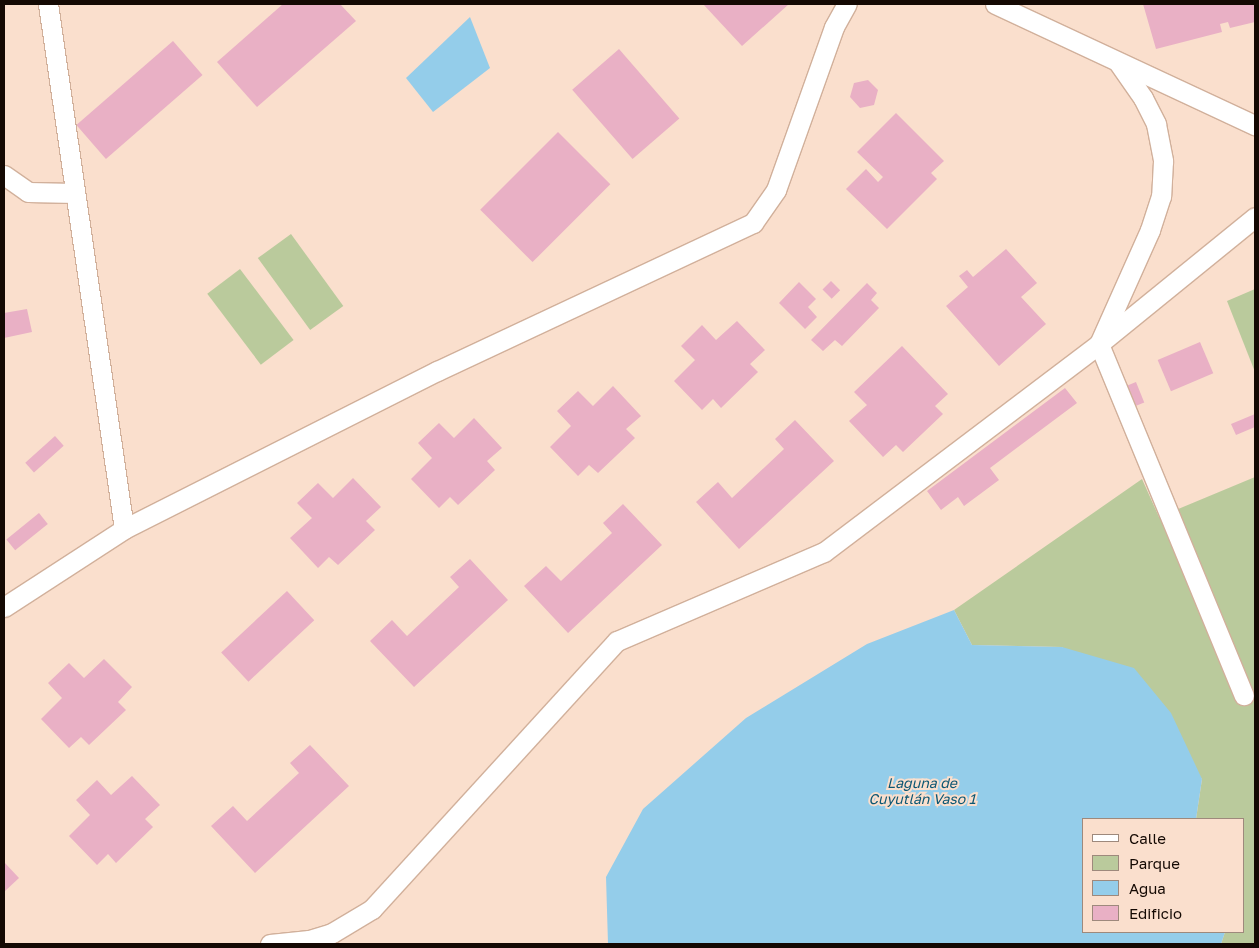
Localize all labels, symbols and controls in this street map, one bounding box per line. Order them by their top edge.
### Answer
water label: Laguna de Cuyutlán Vaso 1 [869,775,975,808]
legend [1082,818,1244,933]
text: Calle [1129,829,1166,847]
text: Parque [1129,854,1180,872]
text: Agua [1129,879,1166,897]
text: Edificio [1129,904,1182,922]

